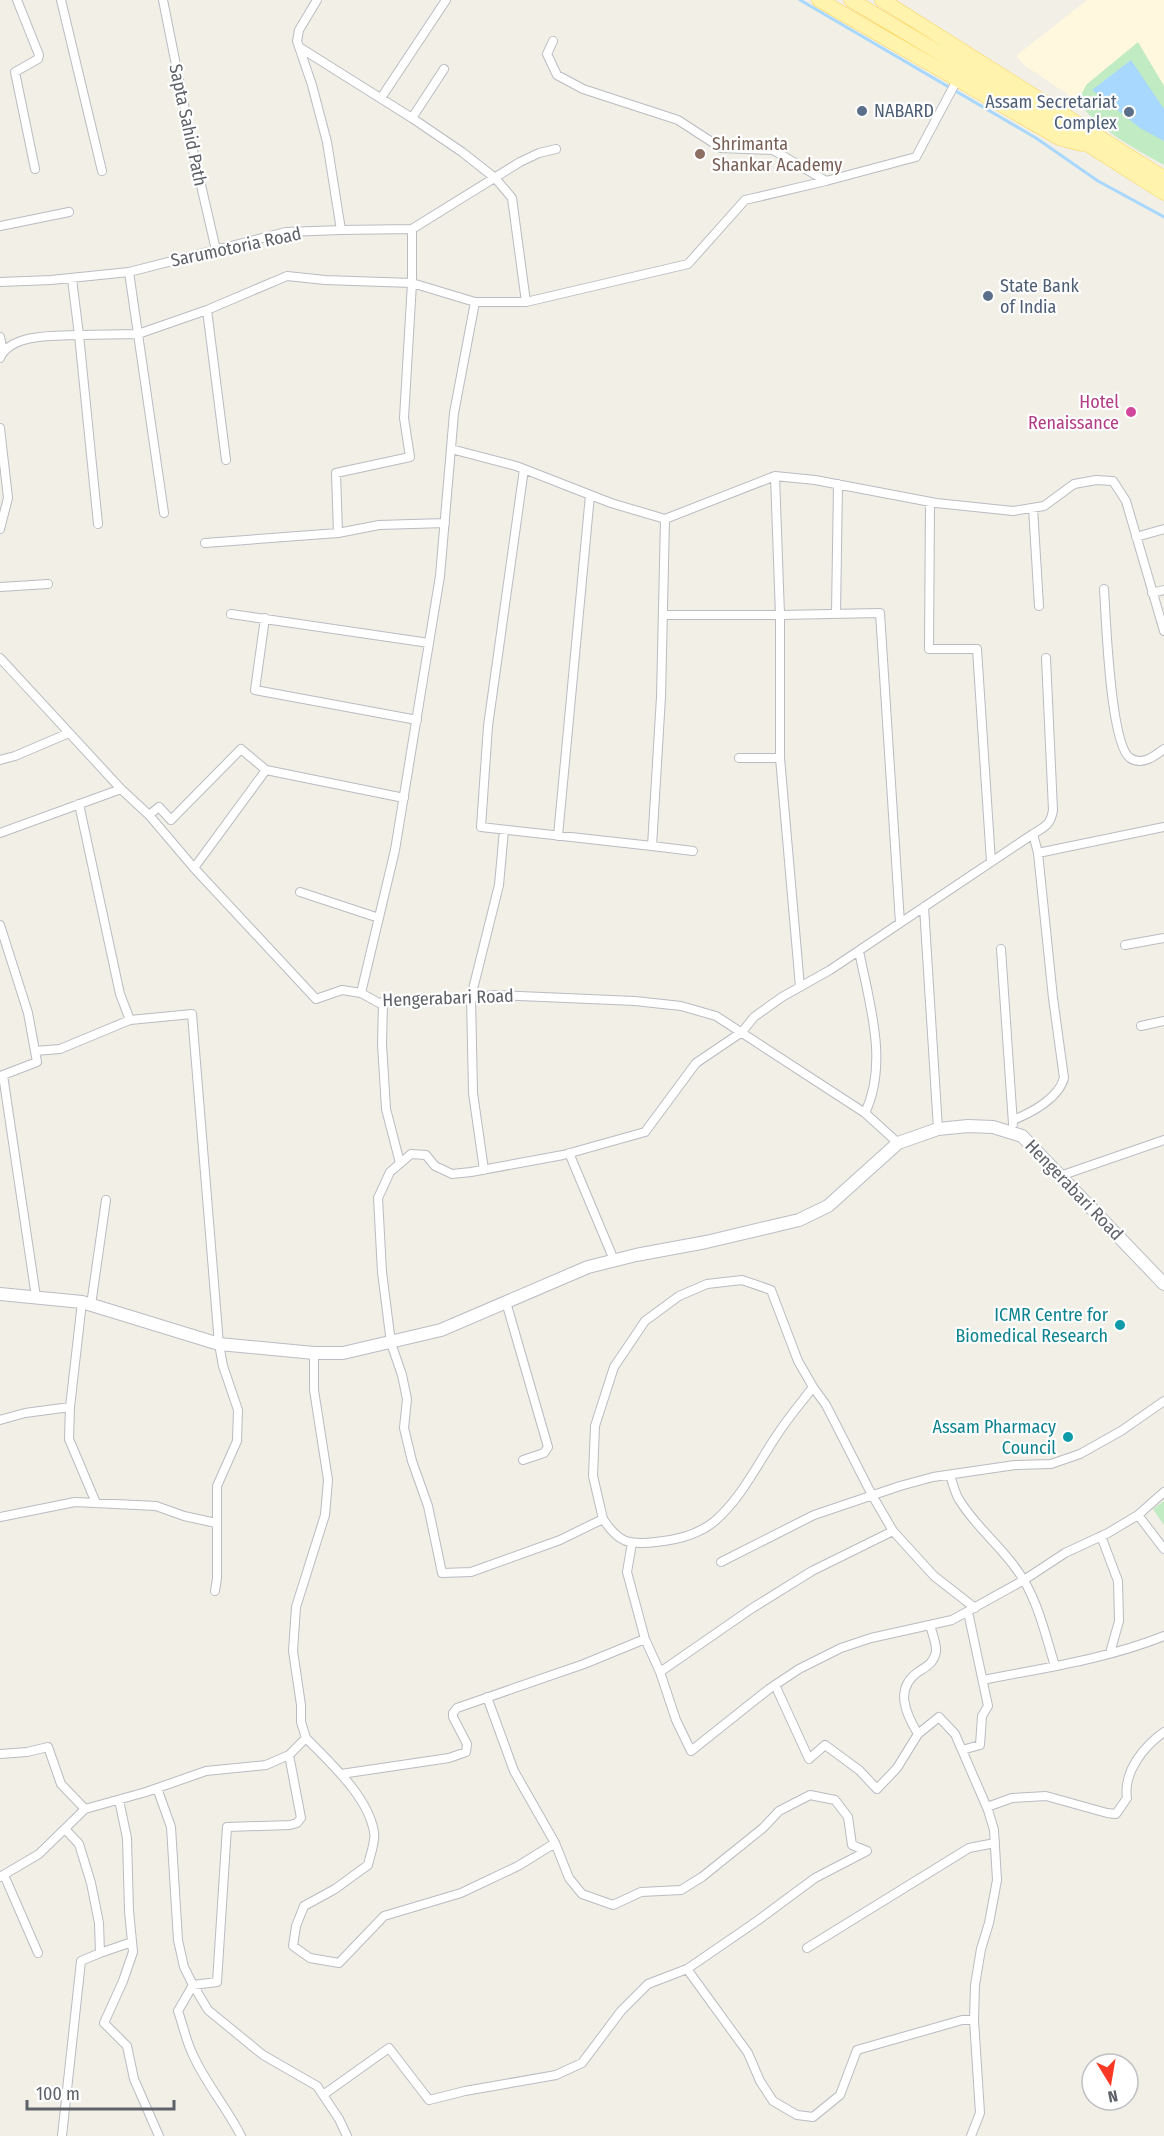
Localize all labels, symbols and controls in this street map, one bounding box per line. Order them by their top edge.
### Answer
street label: Sapta Sahid Path [164,62,212,188]
place label: Assam Secretariat Complex [985,91,1117,134]
place label: NABARD [874,100,934,122]
marker: NABARD [855,104,869,118]
marker: Assam Secretariat Complex [1122,105,1136,119]
place label: Shrimanta Shankar Academy [712,133,842,176]
marker: Shrimanta Shankar Academy [693,147,707,161]
street label: Sarumotoria Road [169,222,303,272]
place label: State Bank of India [1000,275,1079,318]
marker: State Bank of India [981,289,995,303]
place label: Hotel Renaissance [1028,391,1119,434]
marker: Hotel Renaissance [1124,405,1138,419]
street label: Hengerabari Road [382,985,514,1011]
street label: Hengerabari Road [1020,1135,1128,1245]
place label: ICMR Centre for Biomedical Research [955,1304,1109,1347]
marker: ICMR Centre for Biomedical Research [1113,1318,1127,1332]
place label: Assam Pharmacy Council [933,1416,1056,1459]
marker: Assam Pharmacy Council [1061,1430,1075,1444]
north arrow [1080,2052,1140,2112]
scale bar [27,2073,174,2111]
text: 100 m [36,2083,80,2105]
text: N [1106,2086,1119,2106]

